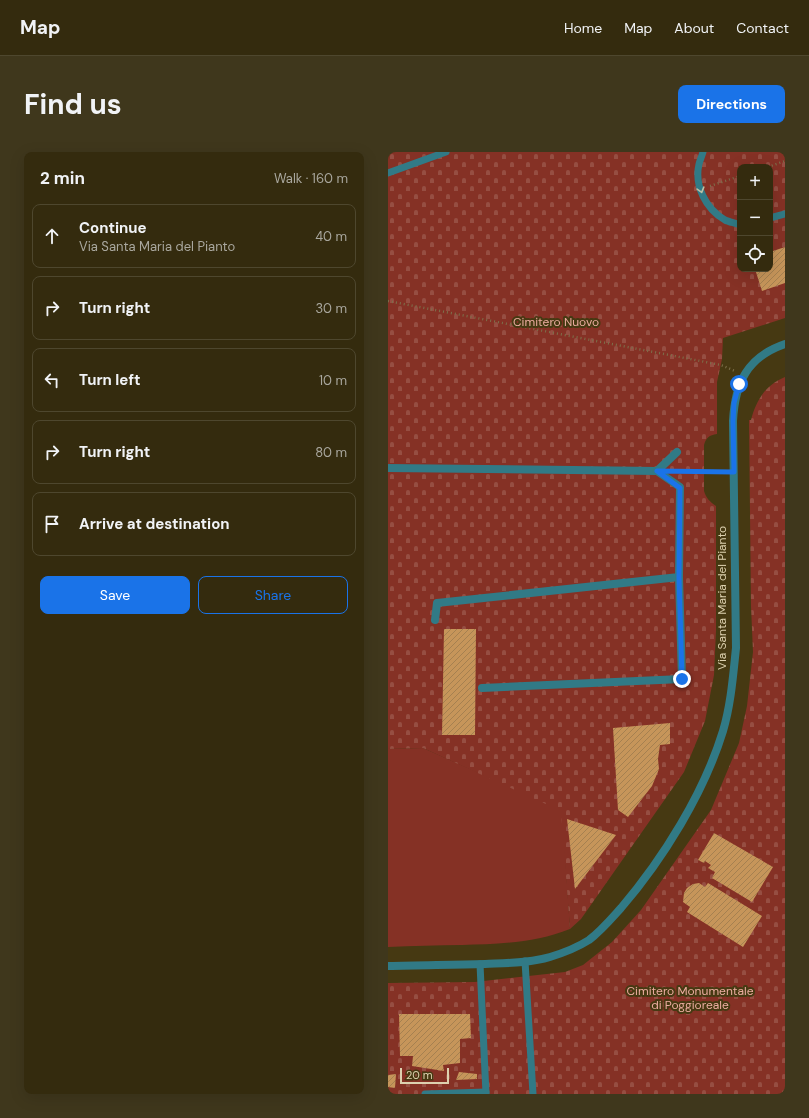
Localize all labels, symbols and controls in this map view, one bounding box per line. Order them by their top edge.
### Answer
text: Map [20,15,60,40]
text: Home [564,19,602,37]
text: Map [624,19,652,37]
text: About [674,19,714,37]
text: Contact [736,19,789,37]
button: Directions [678,85,785,123]
text: Find us [24,86,122,123]
map controls [737,164,773,272]
button: + [737,164,773,200]
text: 2 min [40,167,85,189]
text: Walk · 160 m [274,170,348,187]
one-way arrow [696,186,705,193]
button: − [737,200,773,236]
text: Continue [79,218,147,238]
icon: ahead [41,225,63,247]
text: 40 m [315,228,347,245]
button: locate [737,236,773,272]
text: Via Santa Maria del Pianto [79,238,235,255]
icon: right [41,297,63,319]
text: Turn right [79,298,150,318]
text: 30 m [315,300,347,317]
park label: Cimitero Nuovo [513,314,599,330]
icon: left [41,369,63,391]
text: Turn left [79,370,140,390]
text: 10 m [319,372,347,389]
route start [730,375,748,393]
icon: right [41,441,63,463]
text: Turn right [79,442,150,462]
text: 80 m [315,444,347,461]
icon: arrive [41,513,63,535]
text: Arrive at destination [79,514,230,534]
street label: Via Santa Maria del Pianto [714,526,730,670]
button: Save [40,576,190,614]
button: Share [198,576,348,614]
route end [673,670,691,688]
park label: Cimitero Monumentale di Poggioreale [626,983,754,1013]
scale bar [400,1066,449,1085]
text: 20 m [406,1068,432,1082]

